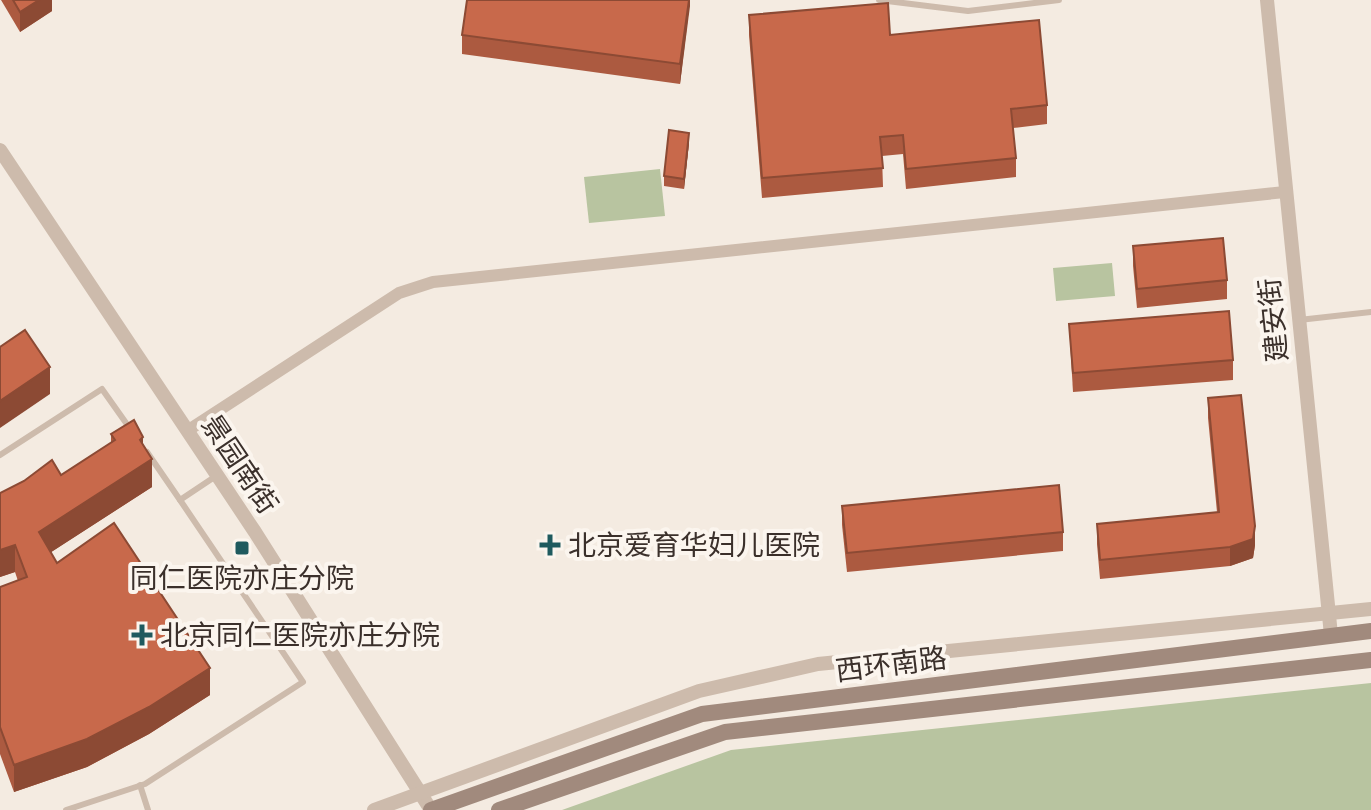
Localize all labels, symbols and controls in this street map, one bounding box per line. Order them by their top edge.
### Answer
street label: 建安街 [1252,276,1294,364]
street label: 景园南街 [195,408,285,520]
place label: 北京爱育华妇儿医院 [568,528,820,562]
marker: 北京爱育华妇儿医院 [539,534,561,556]
marker: 同仁医院亦庄分院 [233,539,251,557]
place label: 同仁医院亦庄分院 [130,561,354,595]
place label: 北京同仁医院亦庄分院 [160,618,440,652]
marker: 北京同仁医院亦庄分院 [131,624,153,646]
street label: 西环南路 [833,640,949,688]

